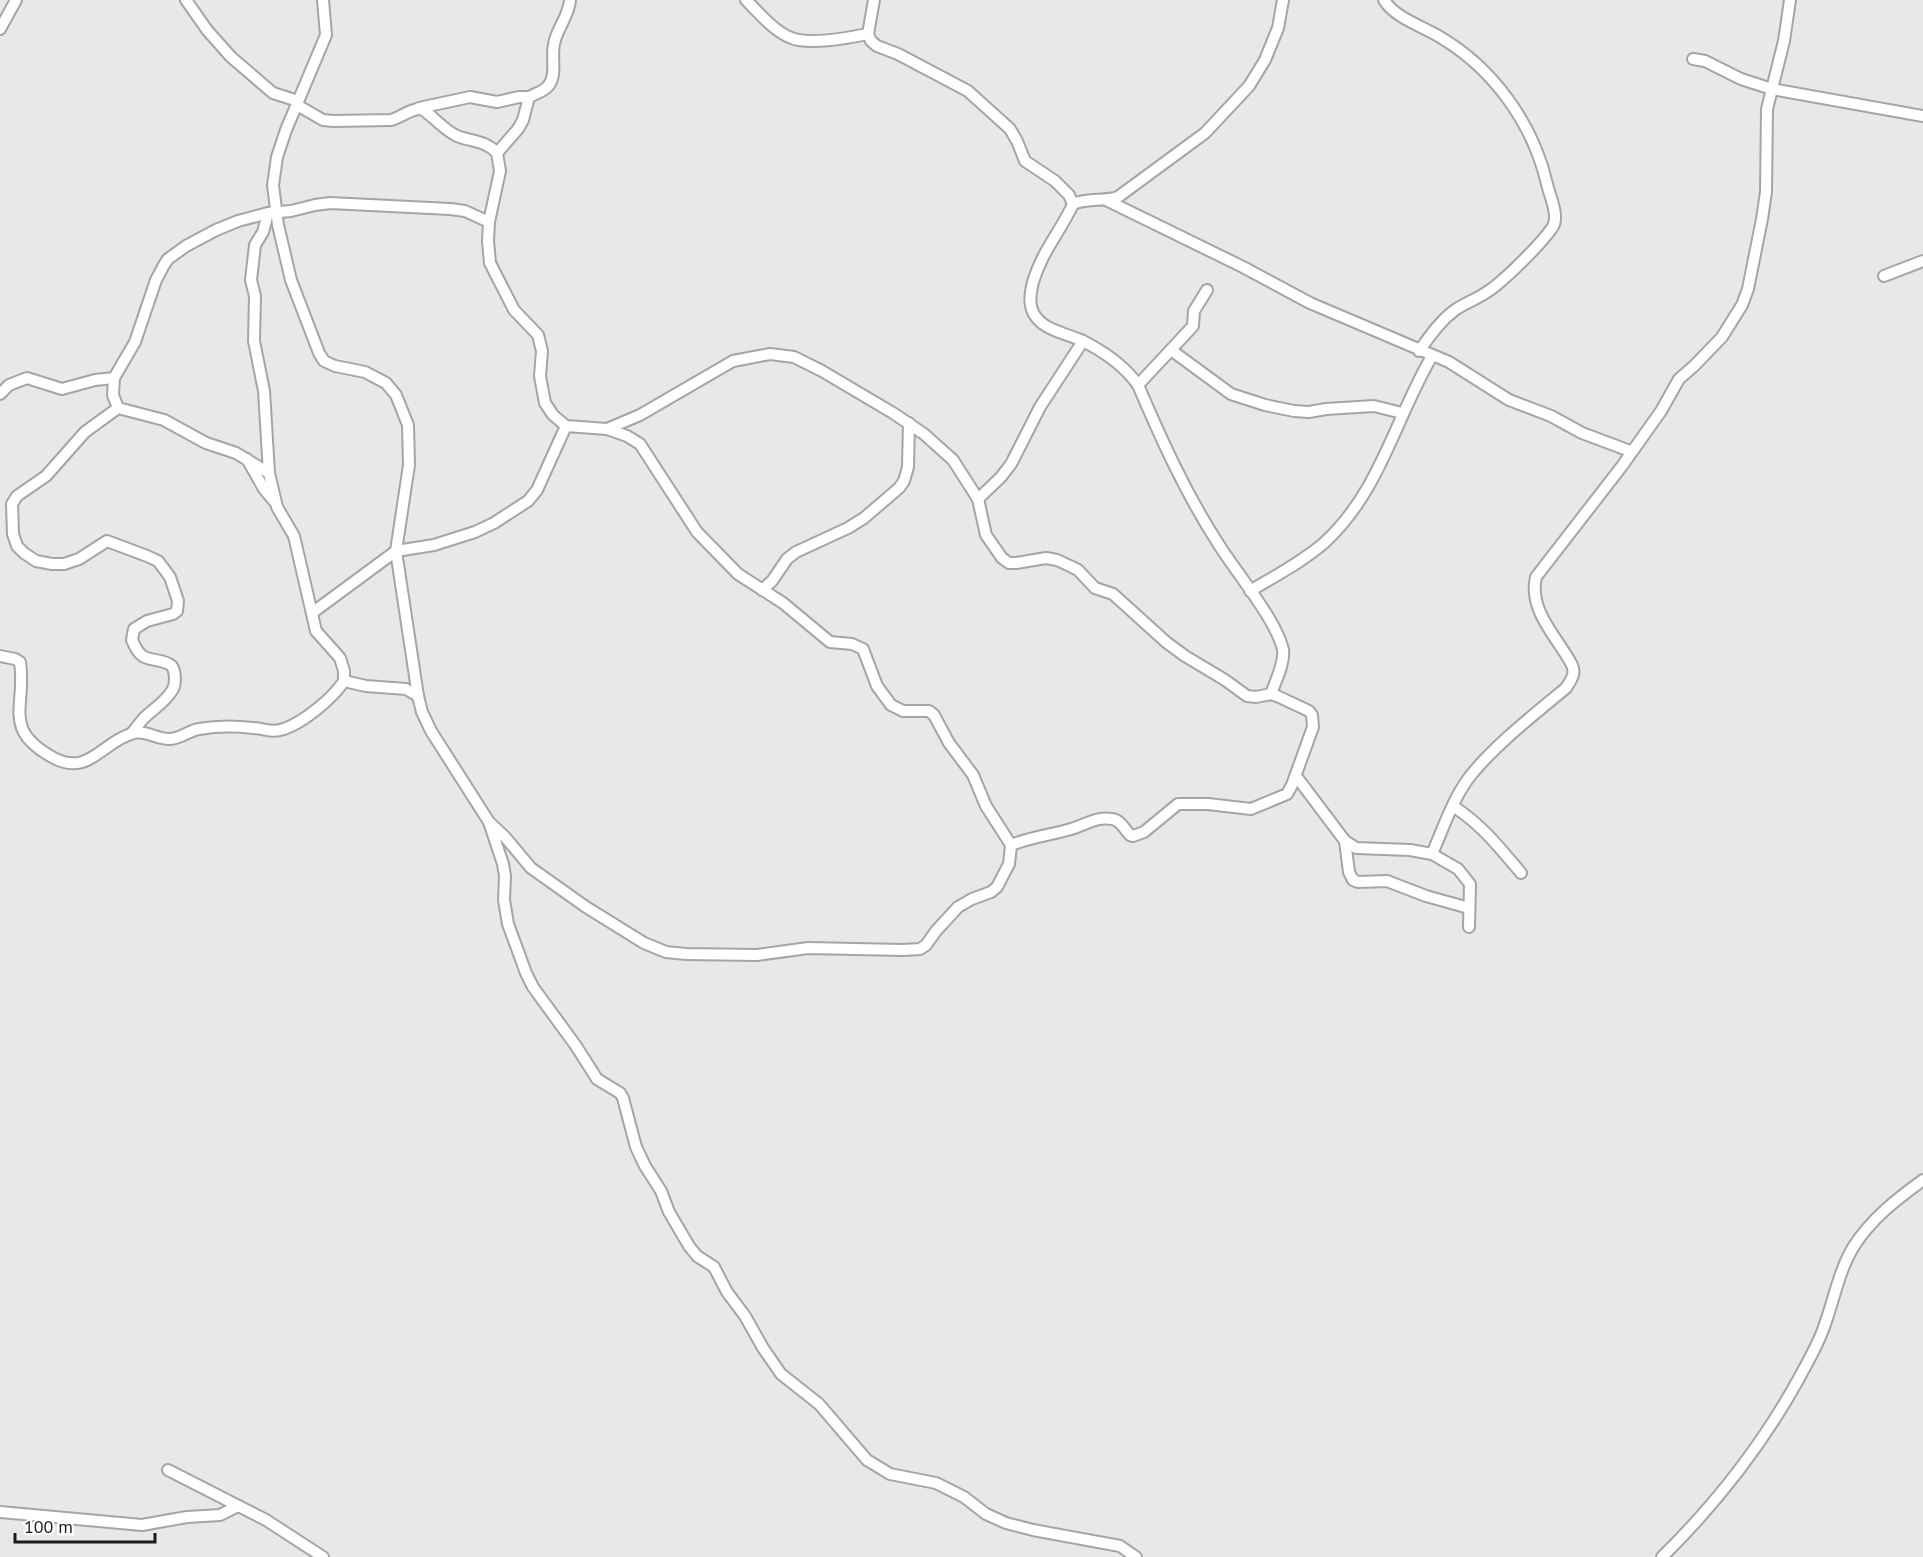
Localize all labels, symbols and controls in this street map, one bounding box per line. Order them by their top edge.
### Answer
scale bar [15,1506,154,1544]
text: 100 m [24,1515,73,1538]

